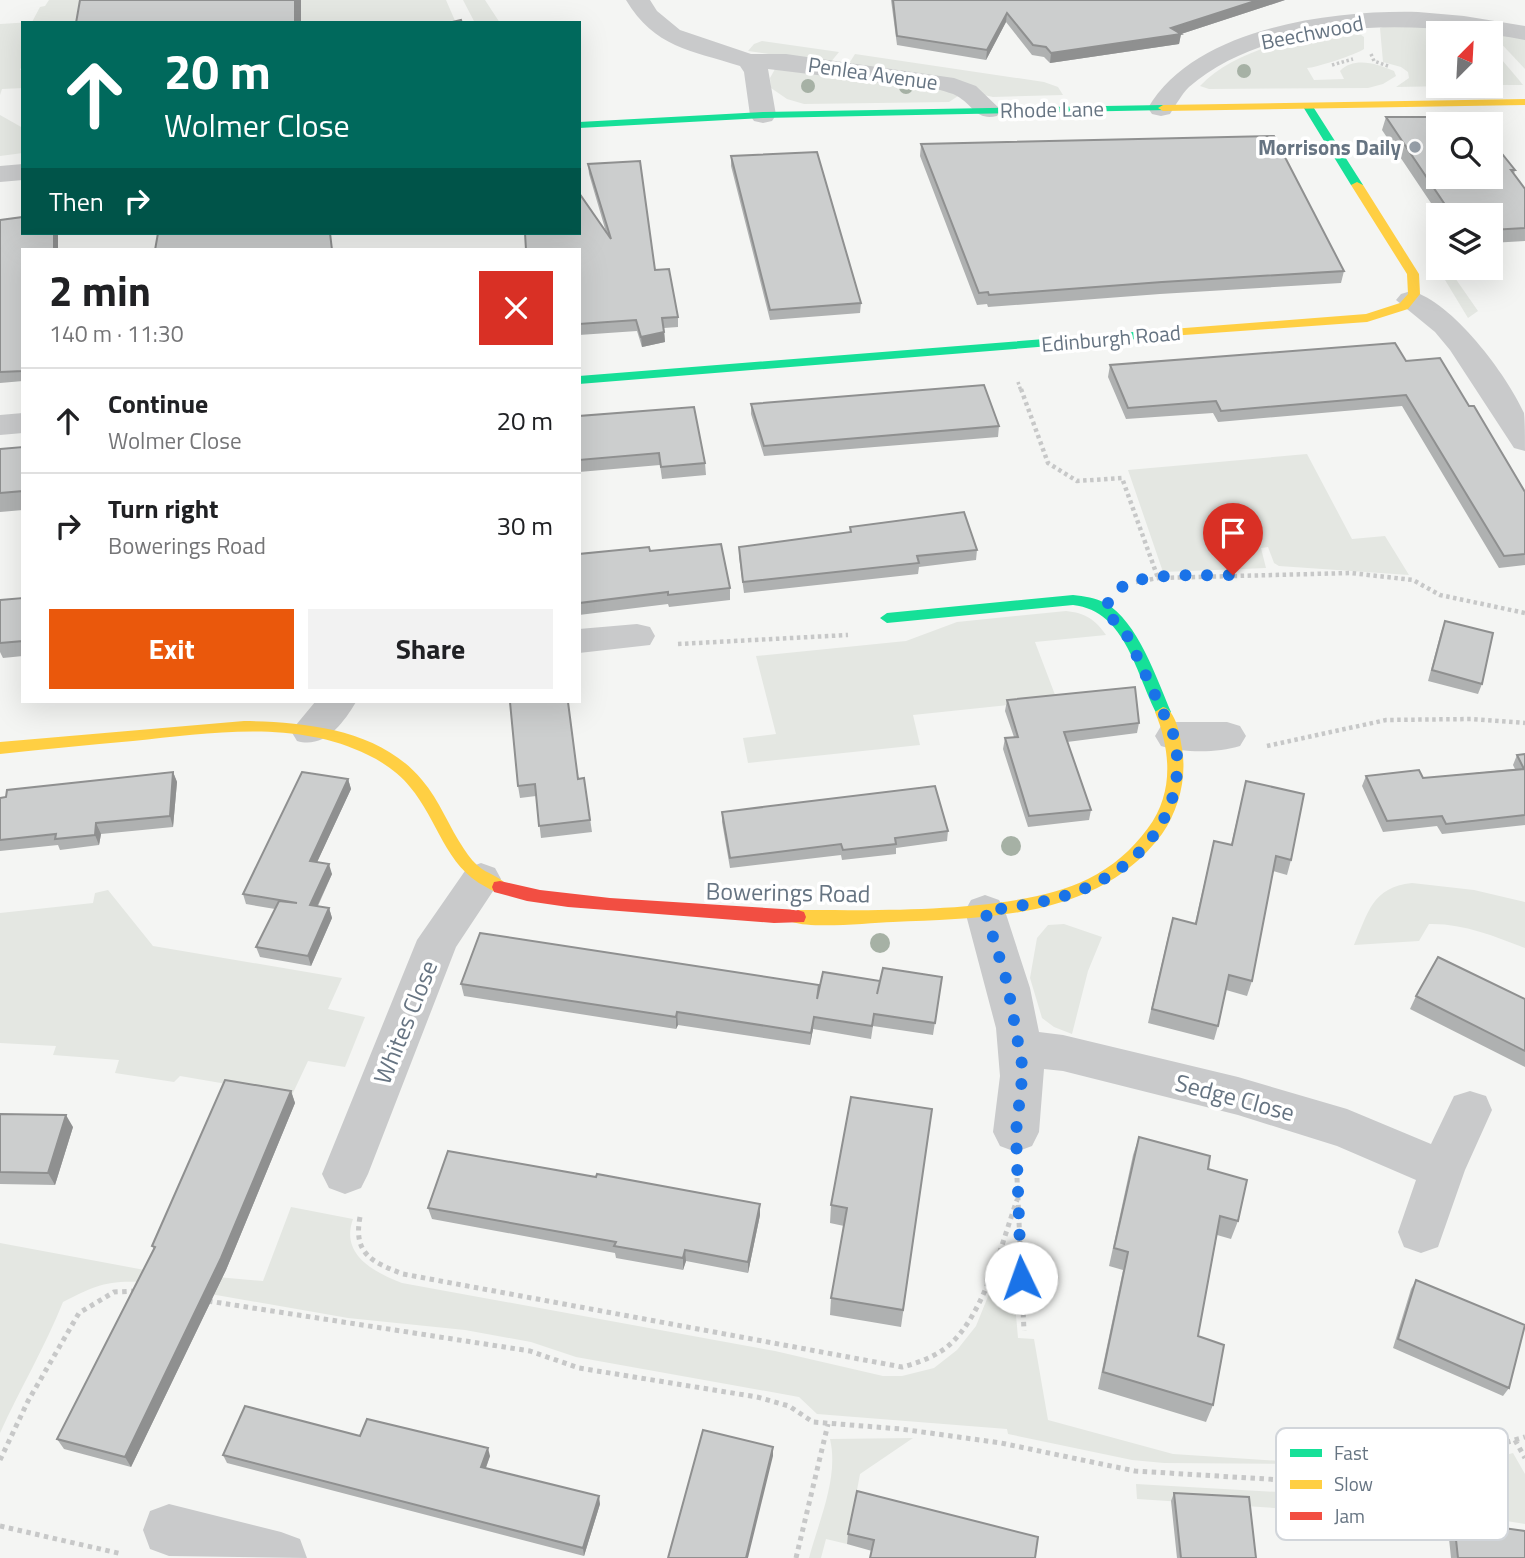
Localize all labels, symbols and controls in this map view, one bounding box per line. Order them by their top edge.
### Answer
street label: Beechwood [1258,6,1366,58]
north arrow [1426,21,1503,98]
map controls [1426,21,1503,280]
text: 20 m [164,33,271,108]
street label: Penlea Avenue [806,48,940,98]
icon: ahead [49,49,140,140]
street label: Rhode Lane [1000,92,1104,126]
text: Wolmer Close [164,101,350,149]
button: search [1426,112,1503,189]
place label: Morrisons Daily [1258,131,1401,163]
marker: Morrisons Daily [1407,139,1423,155]
text: Then [49,182,104,221]
icon: right [118,182,156,220]
button: layers [1426,203,1503,280]
text: 2 min [49,258,151,322]
button: close [479,271,553,345]
text: 140 m · 11:30 [49,316,184,351]
street label: Edinburgh Road [1040,316,1182,360]
text: Continue [108,384,208,423]
text: 20 m [496,401,553,440]
icon: ahead [49,402,87,440]
text: Wolmer Close [108,423,242,458]
text: Turn right [108,489,219,528]
pin [1203,503,1263,575]
text: 30 m [496,506,553,545]
icon: right [49,507,87,545]
icon: arrive [1214,514,1252,552]
text: Bowerings Road [108,528,266,563]
button: Exit [49,609,294,689]
button: Share [308,609,553,689]
street label: Bowerings Road [705,873,871,911]
street label: Whites Close [364,955,446,1089]
street label: Sedge Close [1171,1064,1299,1130]
position arrow [984,1241,1058,1315]
legend [1276,1428,1508,1540]
text: Fast [1334,1438,1369,1467]
text: Slow [1334,1469,1373,1498]
text: Jam [1334,1501,1365,1530]

